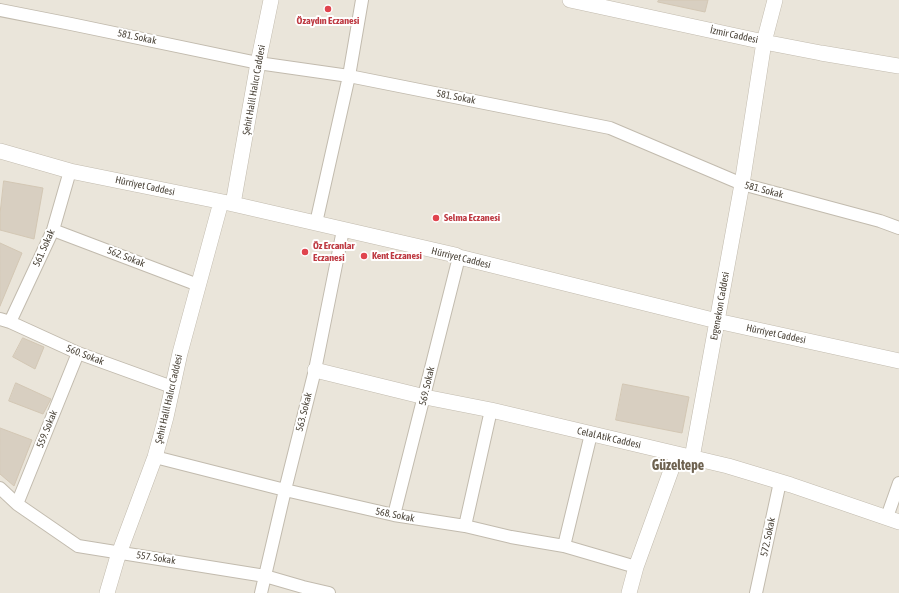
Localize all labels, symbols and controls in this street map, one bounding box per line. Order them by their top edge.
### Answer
marker: Özaydın Eczanesi [323,4,333,14]
place label: Özaydın Eczanesi [297,15,359,27]
street label: İzmir Caddesi [709,24,759,46]
street label: 581. Sokak [116,27,158,47]
street label: Şehit Halil Halıcı Caddesi [240,44,268,136]
street label: 581. Sokak [435,87,477,107]
street label: Hürriyet Caddesi [114,174,176,198]
street label: 581. Sokak [743,179,785,201]
place label: Selma Eczanesi [444,212,500,224]
marker: Selma Eczanesi [431,213,441,223]
street label: 561. Sokak [30,227,58,269]
place label: Öz Ercanlar Eczanesi [313,240,354,264]
street label: 562. Sokak [105,244,147,270]
street label: Hürriyet Caddesi [430,245,492,271]
marker: Öz Ercanlar Eczanesi [300,247,310,257]
place label: Kent Eczanesi [372,250,422,262]
marker: Kent Eczanesi [359,251,369,261]
street label: Ergenekon Caddesi [708,271,732,341]
street label: Hürriyet Caddesi [745,322,807,346]
street label: 560. Sokak [64,342,106,368]
street label: Şehit Halil Halıcı Caddesi [153,353,185,445]
street label: 569. Sokak [417,365,437,407]
street label: 563. Sokak [293,391,315,433]
street label: 559. Sokak [34,408,60,450]
street label: Celal Atik Caddesi [576,425,642,451]
district label: Güzeltepe [652,458,704,474]
street label: 568. Sokak [374,505,416,525]
street label: 572. Sokak [758,516,778,558]
street label: 557. Sokak [136,549,176,567]

